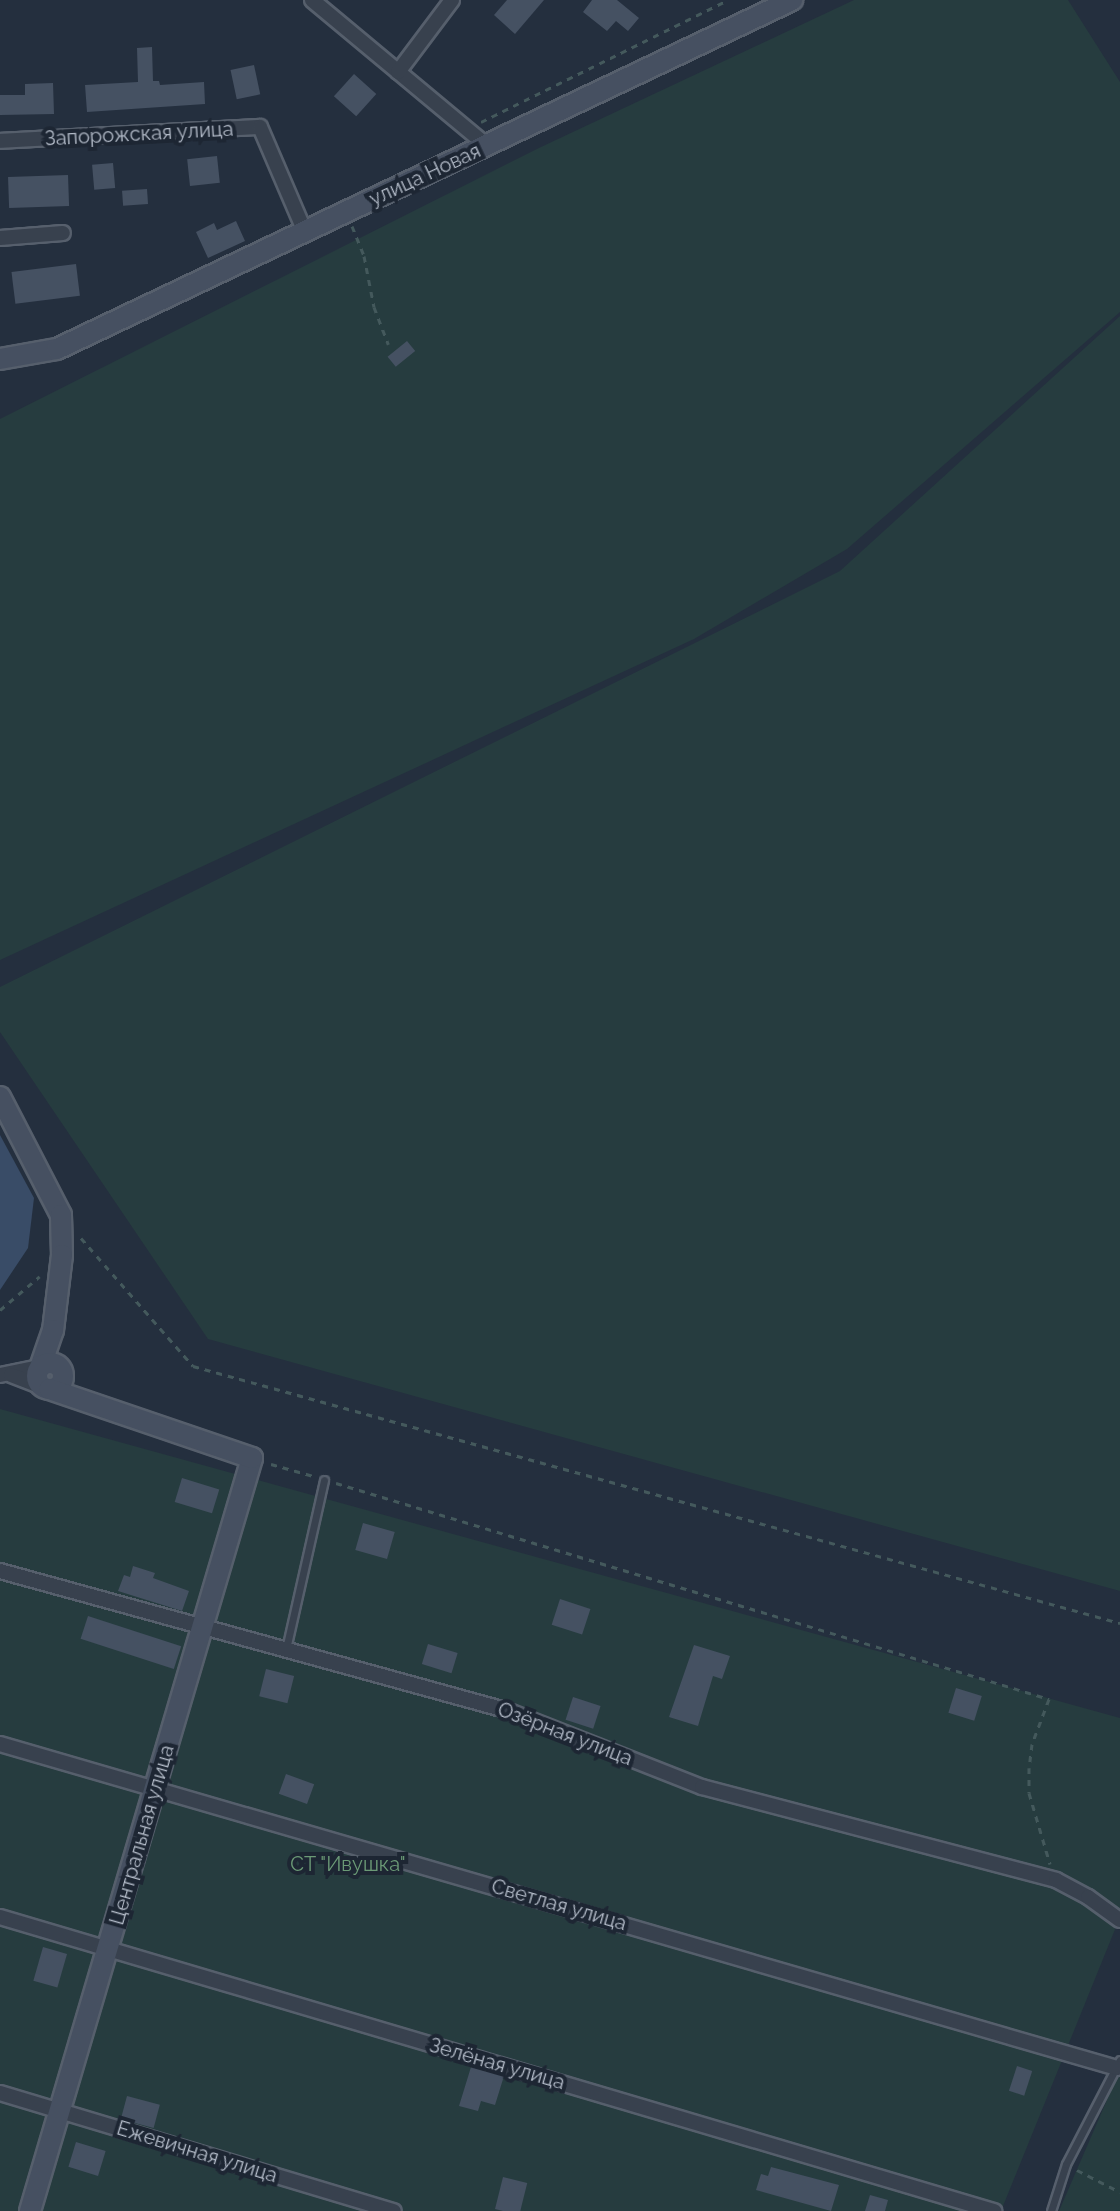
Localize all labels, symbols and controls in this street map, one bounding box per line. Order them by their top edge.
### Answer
street label: Запорожская улица [44,117,234,151]
street label: улица Новая [365,139,485,211]
street label: Озёрная улица [494,1697,636,1771]
street label: Центральная улица [105,1742,179,1928]
park label: СТ "Ивушка" [290,1852,406,1876]
street label: Светлая улица [488,1874,630,1936]
street label: Зелёная улица [426,2033,568,2095]
street label: Ежевичная улица [114,2116,280,2188]

